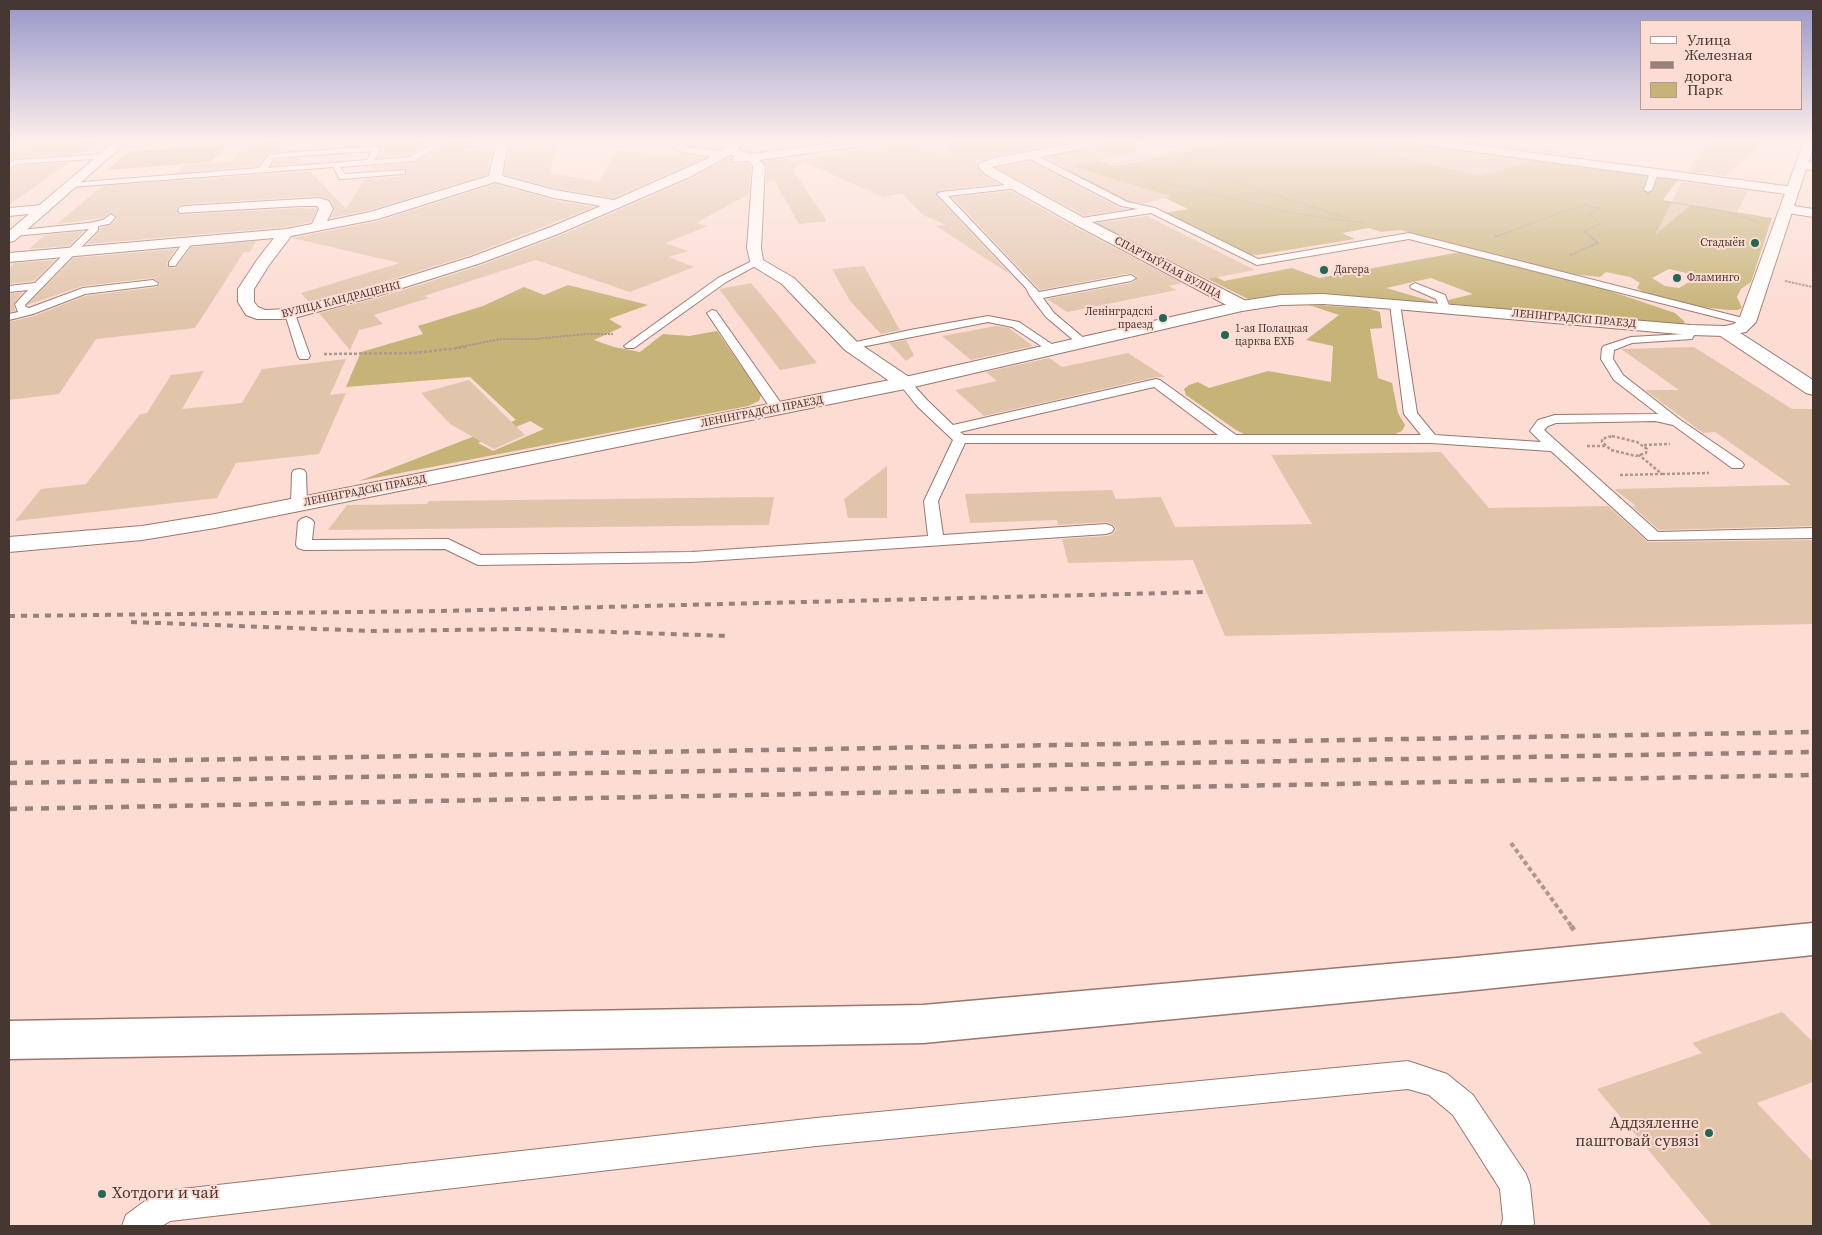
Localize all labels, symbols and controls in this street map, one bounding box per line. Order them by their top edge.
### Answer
legend [1640,20,1802,110]
text: Улица [1687,29,1731,50]
text: Железная дорога [1684,44,1753,86]
text: Парк [1687,79,1723,100]
street label: СПАРТЫЎНАЯ ВУЛІЦА [1112,234,1224,302]
place label: Стадыён [1700,236,1745,250]
marker: Стадыён [1749,237,1761,249]
place label: Дагера [1334,263,1369,277]
marker: Дагера [1318,264,1330,276]
place label: Фламинго [1687,271,1740,285]
marker: Фламинго [1671,272,1683,284]
street label: ВУЛІЦА КАНДРАЦЕНКІ [280,279,402,321]
place label: Ленінградскі праезд [1085,305,1153,331]
street label: ЛЕНІНГРАДСКІ ПРАЕЗД [1511,307,1637,331]
marker: Ленінградскі праезд [1157,312,1169,324]
place label: 1-ая Полацкая царква ЕХБ [1235,322,1308,348]
marker: 1-ая Полацкая царква ЕХБ [1219,329,1231,341]
street label: ЛЕНІНГРАДСКІ ПРАЕЗД [699,394,825,430]
street label: ЛЕНІНГРАДСКІ ПРАЕЗД [302,473,428,509]
place label: Аддзяленне паштовай сувязі [1575,1114,1699,1152]
marker: Аддзяленне паштовай сувязі [1703,1127,1715,1139]
place label: Хотдоги и чай [112,1184,219,1204]
marker: Хотдоги и чай [96,1188,108,1200]

